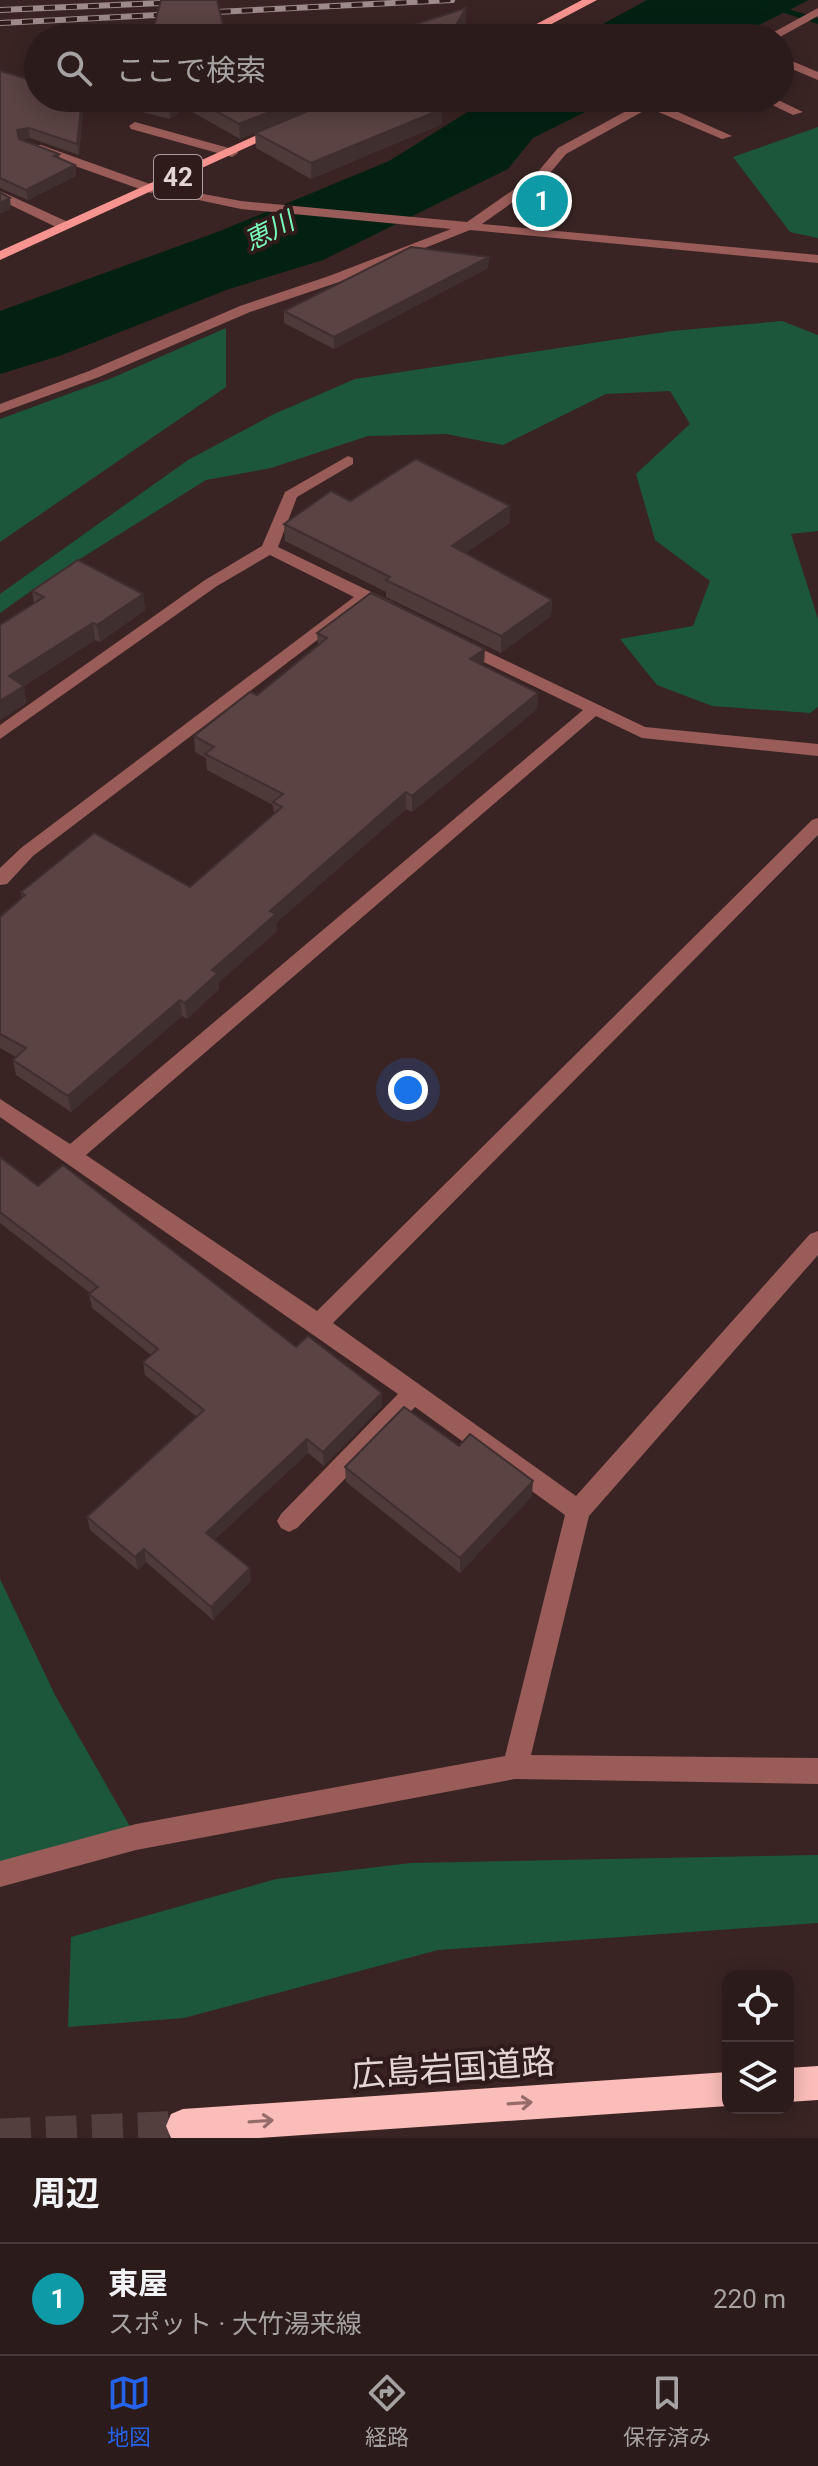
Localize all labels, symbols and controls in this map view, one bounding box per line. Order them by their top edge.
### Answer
search box [24,24,794,112]
icon: search [52,46,96,90]
text: ここで検索 [116,53,266,88]
road number: 42 [154,155,202,199]
pin: 1 [516,171,568,231]
water label: 恵川 [239,204,302,256]
your location [388,1070,428,1110]
map controls [722,1970,794,2114]
button: locate [722,1970,794,2042]
street label: 広島岩国道路 [350,2041,556,2095]
button: layers [722,2042,794,2114]
one-way arrow [506,2095,533,2110]
one-way arrow [247,2113,274,2128]
text: 周辺 [32,2173,100,2213]
text: 東屋 [108,2266,168,2301]
text: 1 [51,2284,65,2314]
text: 220 m [713,2284,786,2314]
text: スポット · 大竹湯来線 [108,2309,362,2339]
tab: 地図 [107,2371,151,2451]
tab: 経路 [365,2371,409,2451]
tab: 保存済み [623,2371,711,2451]

